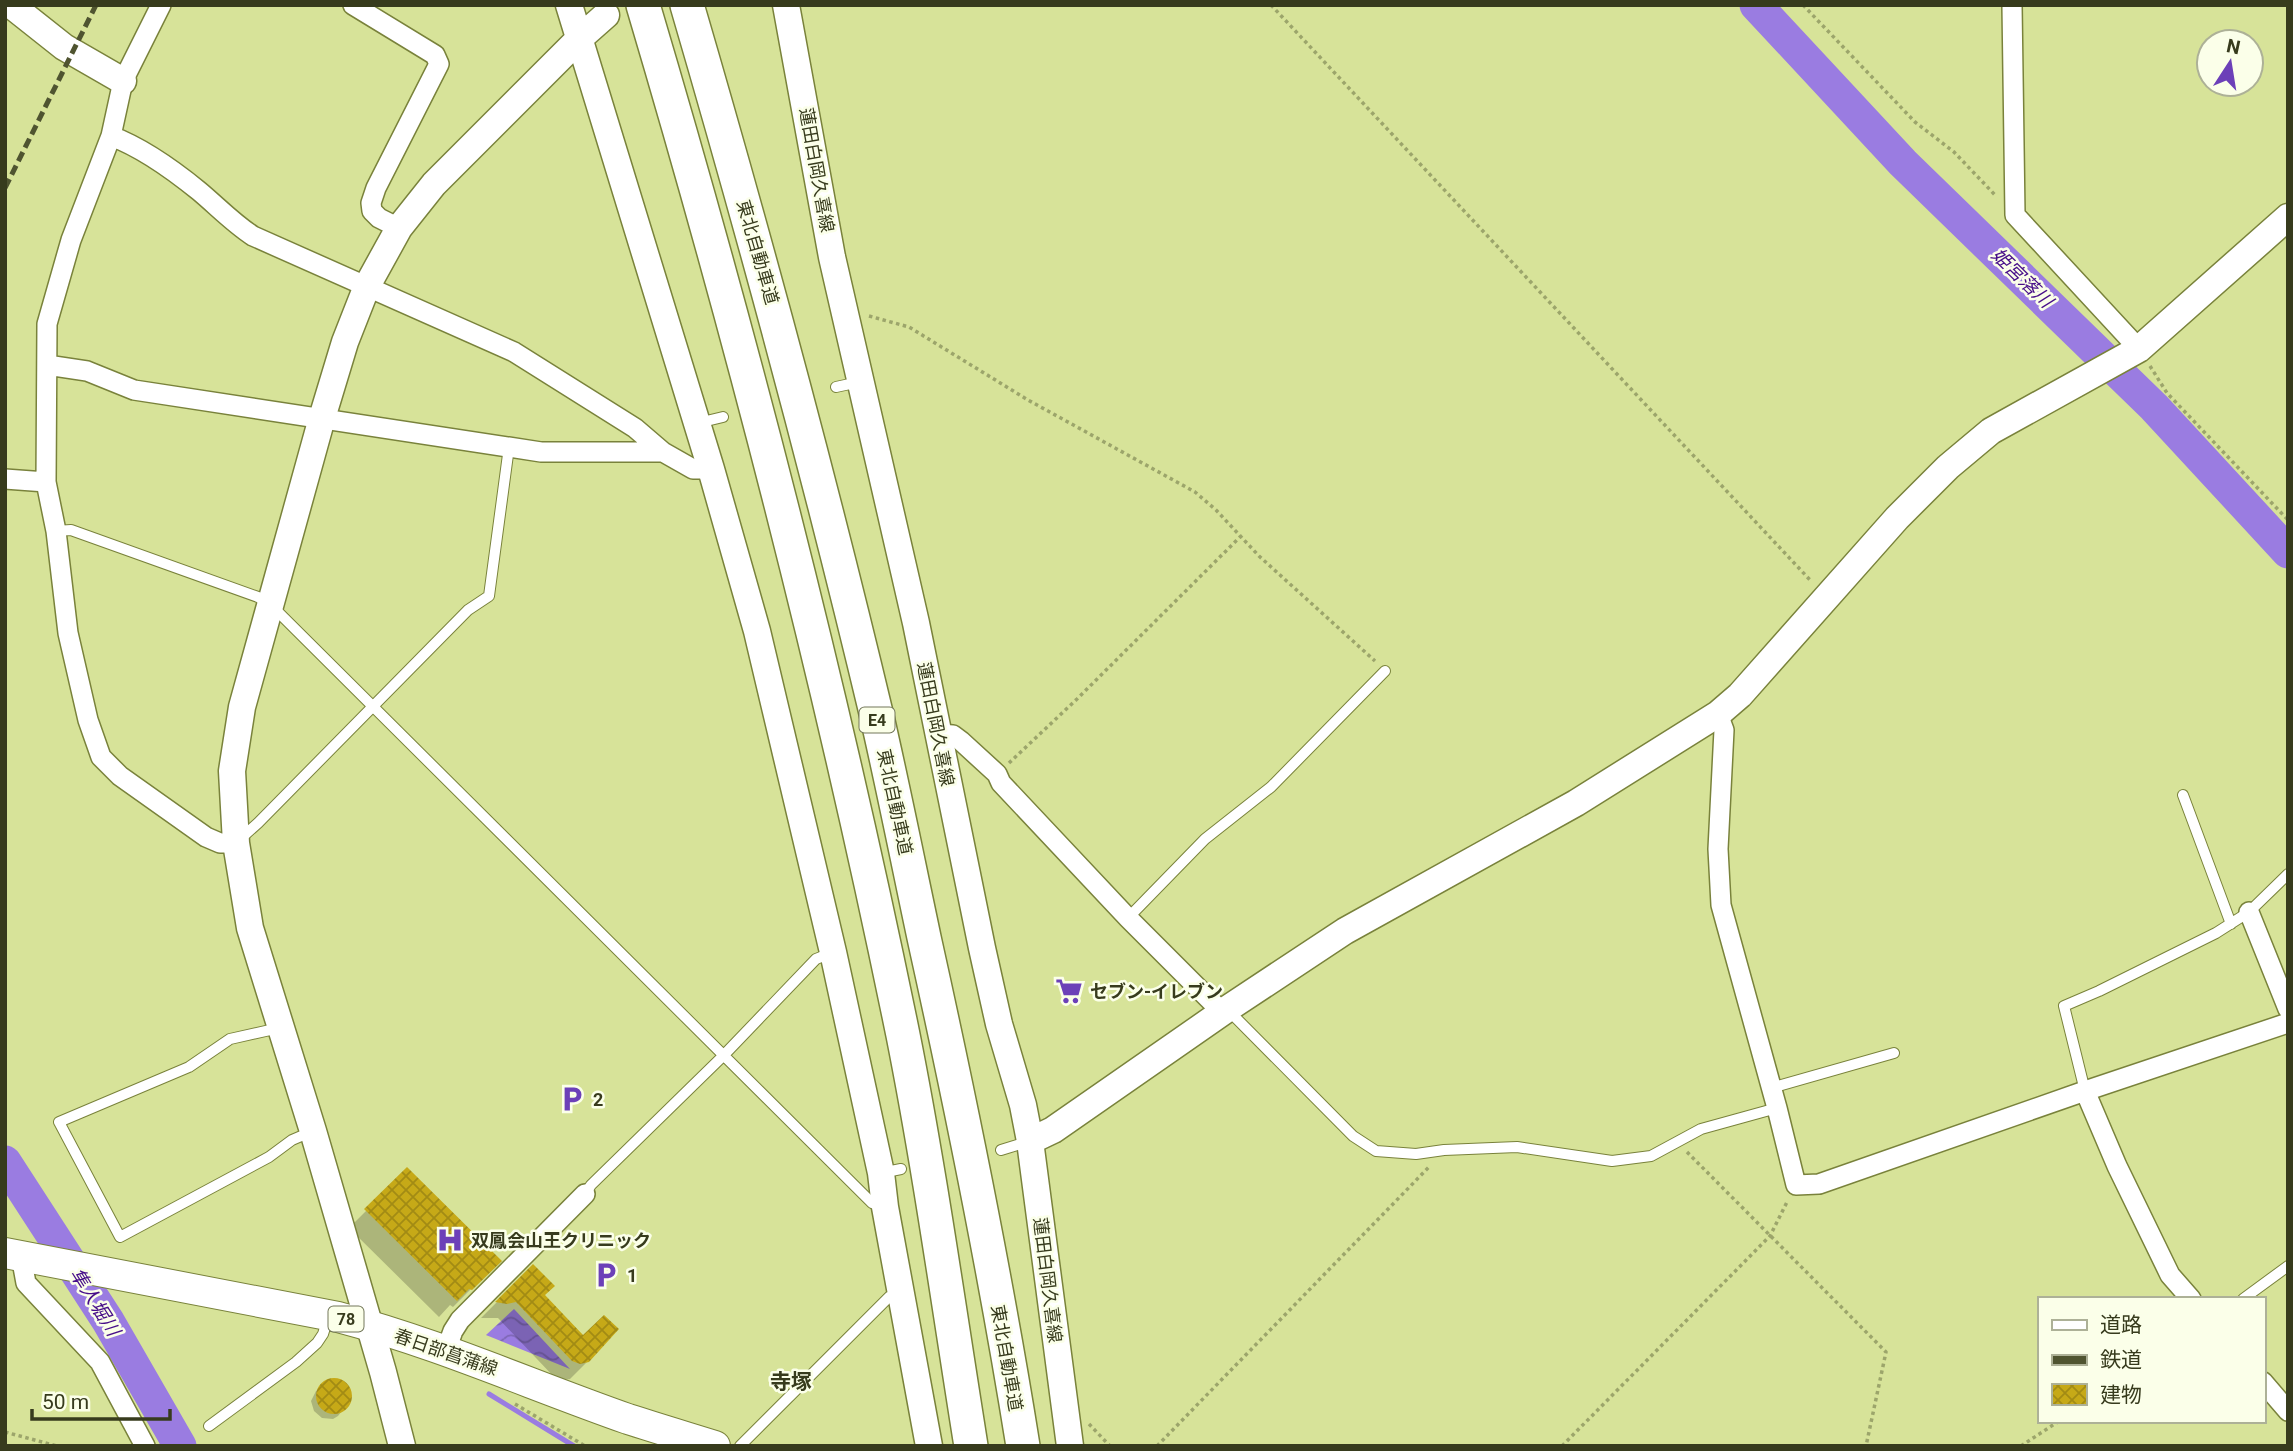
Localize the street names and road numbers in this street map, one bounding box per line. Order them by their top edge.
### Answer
street label: 蓮田白岡久喜線 [796,106,838,234]
street label: 東北自動車道 [733,197,783,307]
street label: 蓮田白岡久喜線 [914,660,958,788]
road number: E4 [860,708,894,733]
street label: 東北自動車道 [874,747,916,857]
street label: 蓮田白岡久喜線 [1030,1216,1066,1344]
street label: 東北自動車道 [987,1303,1027,1413]
road number: 78 [328,1306,364,1331]
street label: 春日部菖蒲線 [392,1324,500,1380]

